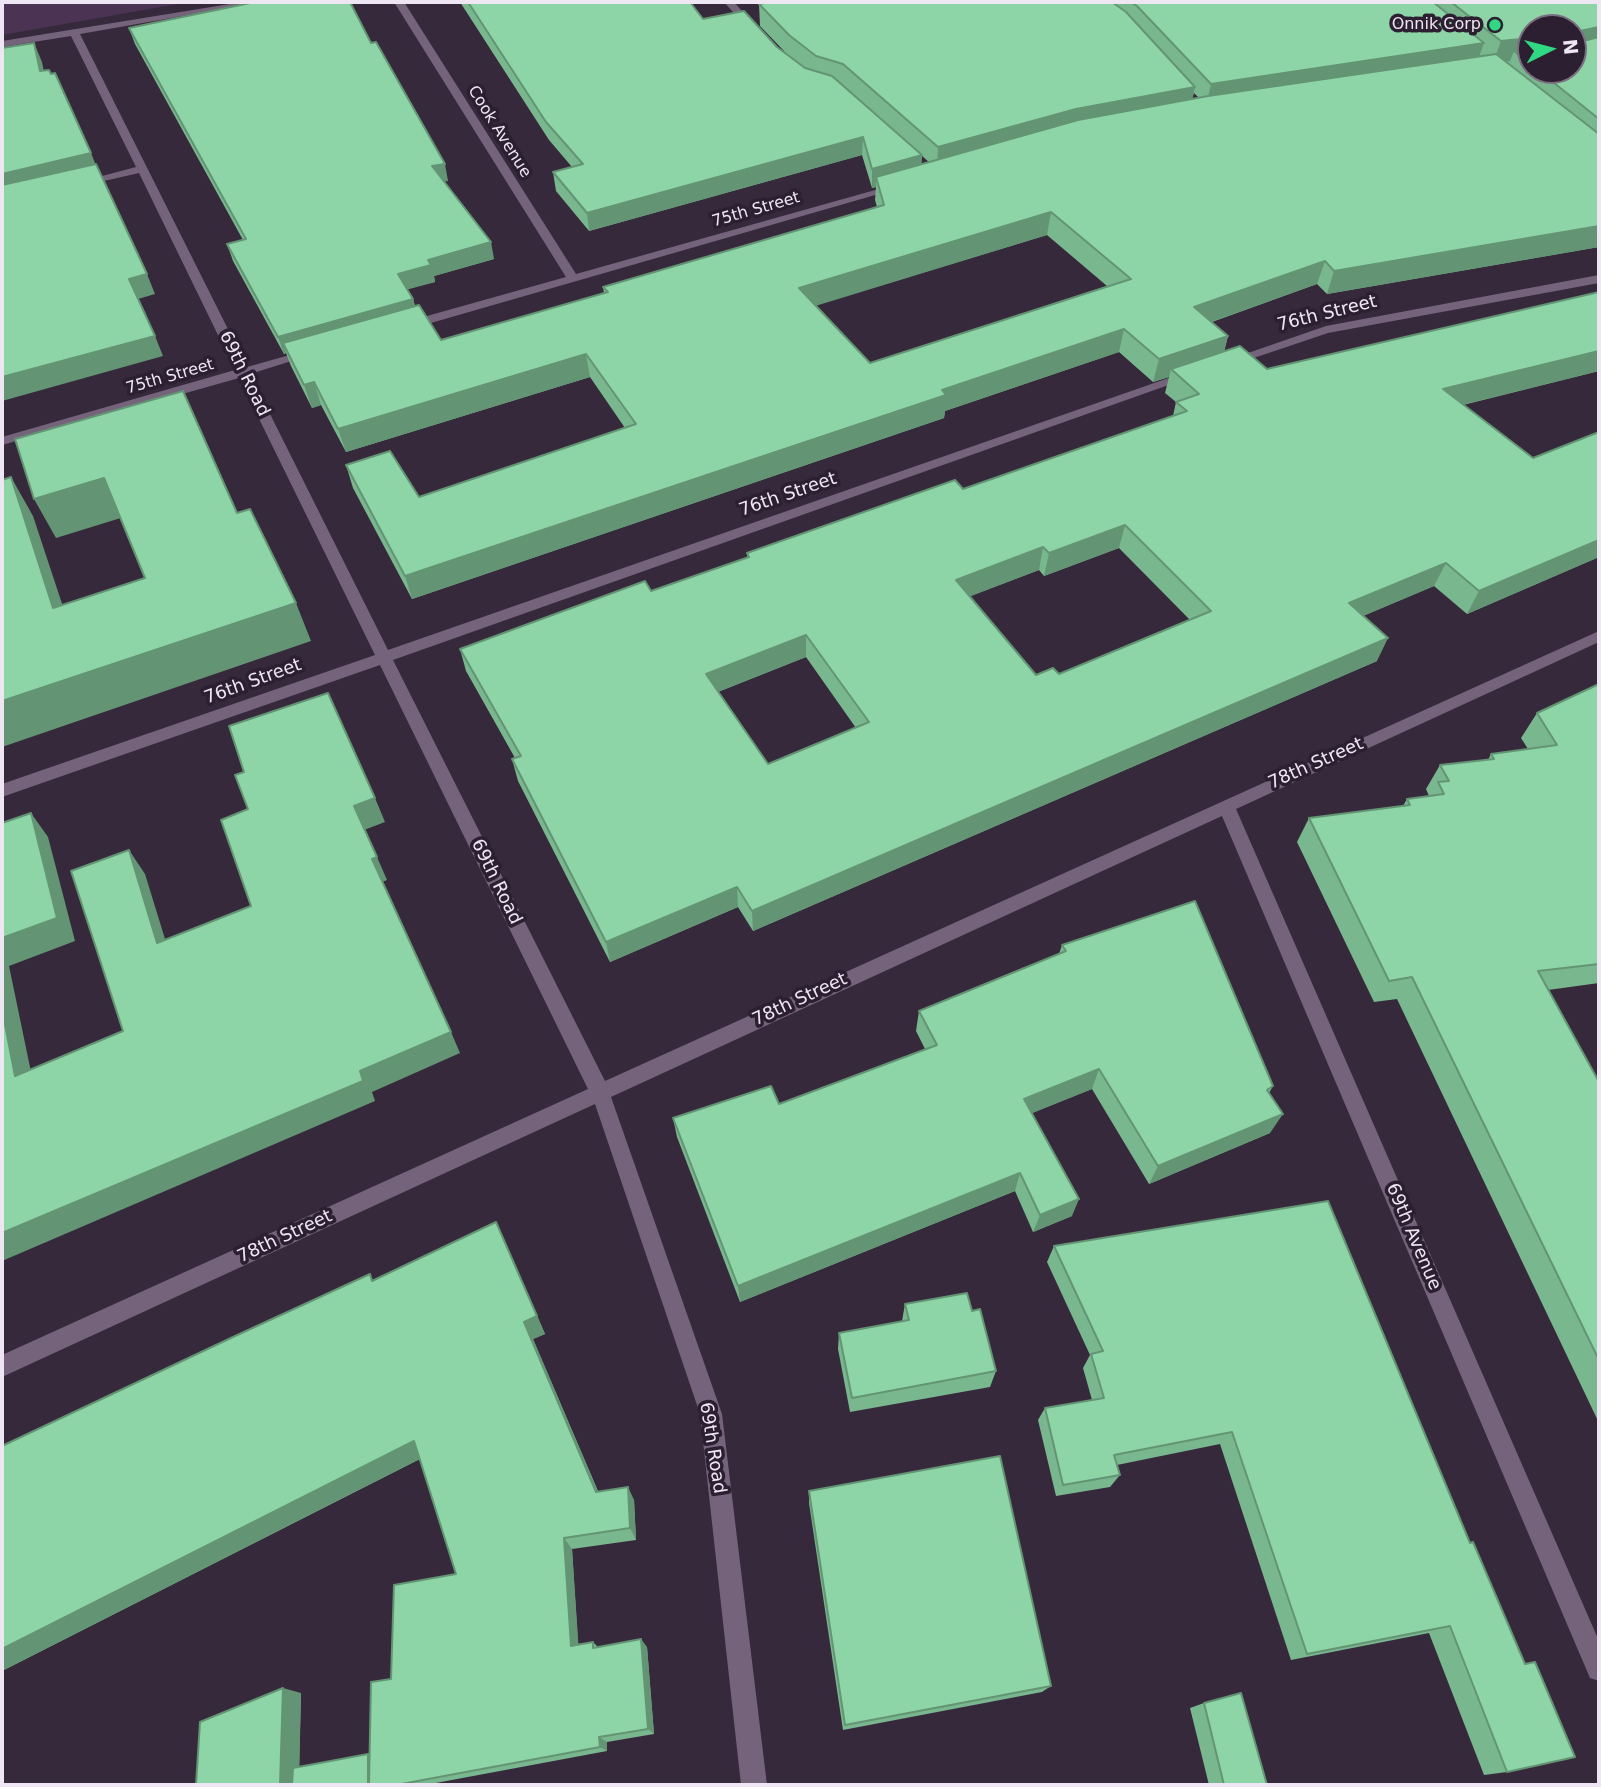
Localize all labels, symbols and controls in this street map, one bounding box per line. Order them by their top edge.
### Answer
north arrow [1517,14,1587,84]
place label: Onnik Corp [1392,15,1481,35]
marker: Onnik Corp [1487,17,1503,33]
text: N [1559,38,1583,56]
street label: Cook Avenue [463,83,535,181]
street label: 75th Street [710,188,802,232]
street label: 76th Street [1275,291,1379,337]
street label: 69th Road [214,328,274,420]
street label: 75th Street [124,355,216,399]
street label: 76th Street [736,468,840,522]
street label: 76th Street [201,654,305,710]
street label: 78th Street [1265,733,1367,795]
street label: 69th Road [466,836,526,928]
street label: 78th Street [749,969,851,1031]
street label: 69th Avenue [1381,1180,1445,1294]
street label: 78th Street [234,1206,336,1268]
street label: 69th Road [694,1401,730,1495]

